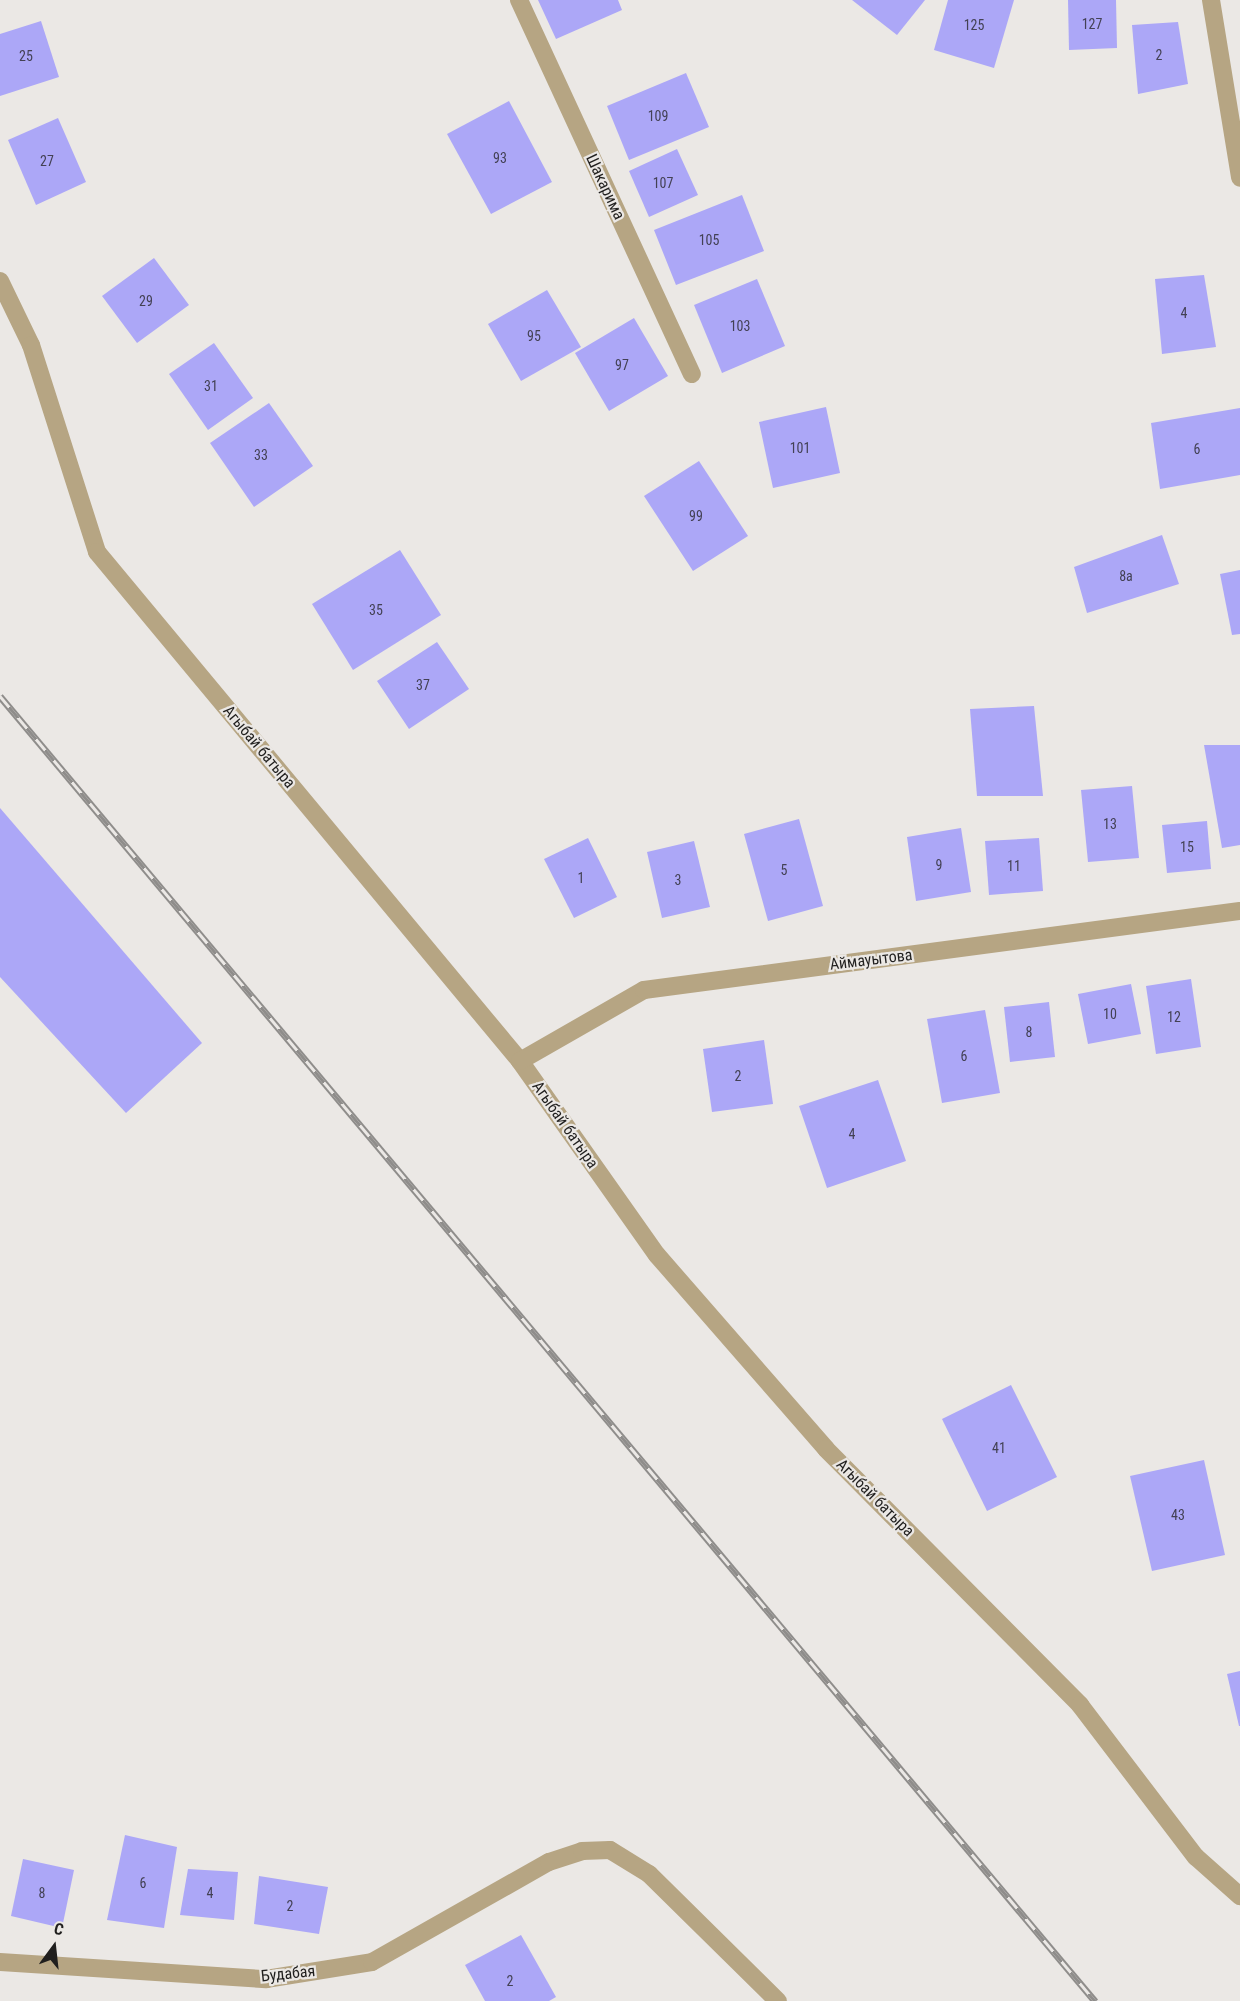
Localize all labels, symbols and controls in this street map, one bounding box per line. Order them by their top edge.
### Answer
house number: 127 [1082,16,1102,32]
house number: 125 [964,17,984,33]
house number: 2 [1156,47,1162,63]
house number: 25 [19,48,33,64]
house number: 109 [648,108,668,124]
house number: 93 [493,150,507,166]
street label: Шакарима [581,151,629,223]
house number: 27 [40,153,54,169]
house number: 107 [653,175,673,191]
house number: 105 [699,232,719,248]
house number: 29 [139,293,153,309]
house number: 4 [1181,305,1187,321]
house number: 103 [730,318,750,334]
house number: 95 [527,328,541,344]
house number: 97 [615,357,629,373]
house number: 31 [204,378,218,394]
house number: 101 [790,440,810,456]
house number: 6 [1194,441,1200,457]
house number: 33 [254,447,268,463]
house number: 99 [689,508,703,524]
house number: 8а [1119,568,1133,584]
house number: 35 [369,602,383,618]
house number: 37 [416,677,430,693]
street label: Агыбай батыра [219,702,299,792]
house number: 13 [1103,816,1117,832]
house number: 15 [1180,839,1194,855]
house number: 9 [936,857,942,873]
house number: 11 [1007,858,1021,874]
house number: 5 [781,862,787,878]
house number: 1 [578,870,584,886]
house number: 3 [675,872,681,888]
street label: Аймауытова [829,945,913,975]
house number: 10 [1103,1006,1117,1022]
house number: 12 [1167,1009,1181,1025]
house number: 8 [1026,1024,1032,1040]
house number: 6 [961,1048,967,1064]
house number: 2 [735,1068,741,1084]
street label: Агыбай батыра [528,1078,602,1172]
house number: 4 [849,1126,855,1142]
house number: 41 [992,1440,1006,1456]
street label: Агыбай батыра [832,1455,918,1541]
house number: 43 [1171,1507,1185,1523]
house number: 6 [140,1875,146,1891]
house number: 8 [39,1885,45,1901]
house number: 4 [207,1885,213,1901]
house number: 2 [287,1898,293,1914]
north arrow [24,1917,84,1977]
text: С [52,1919,66,1939]
street label: Будабая [260,1962,316,1986]
house number: 2 [507,1973,513,1989]

